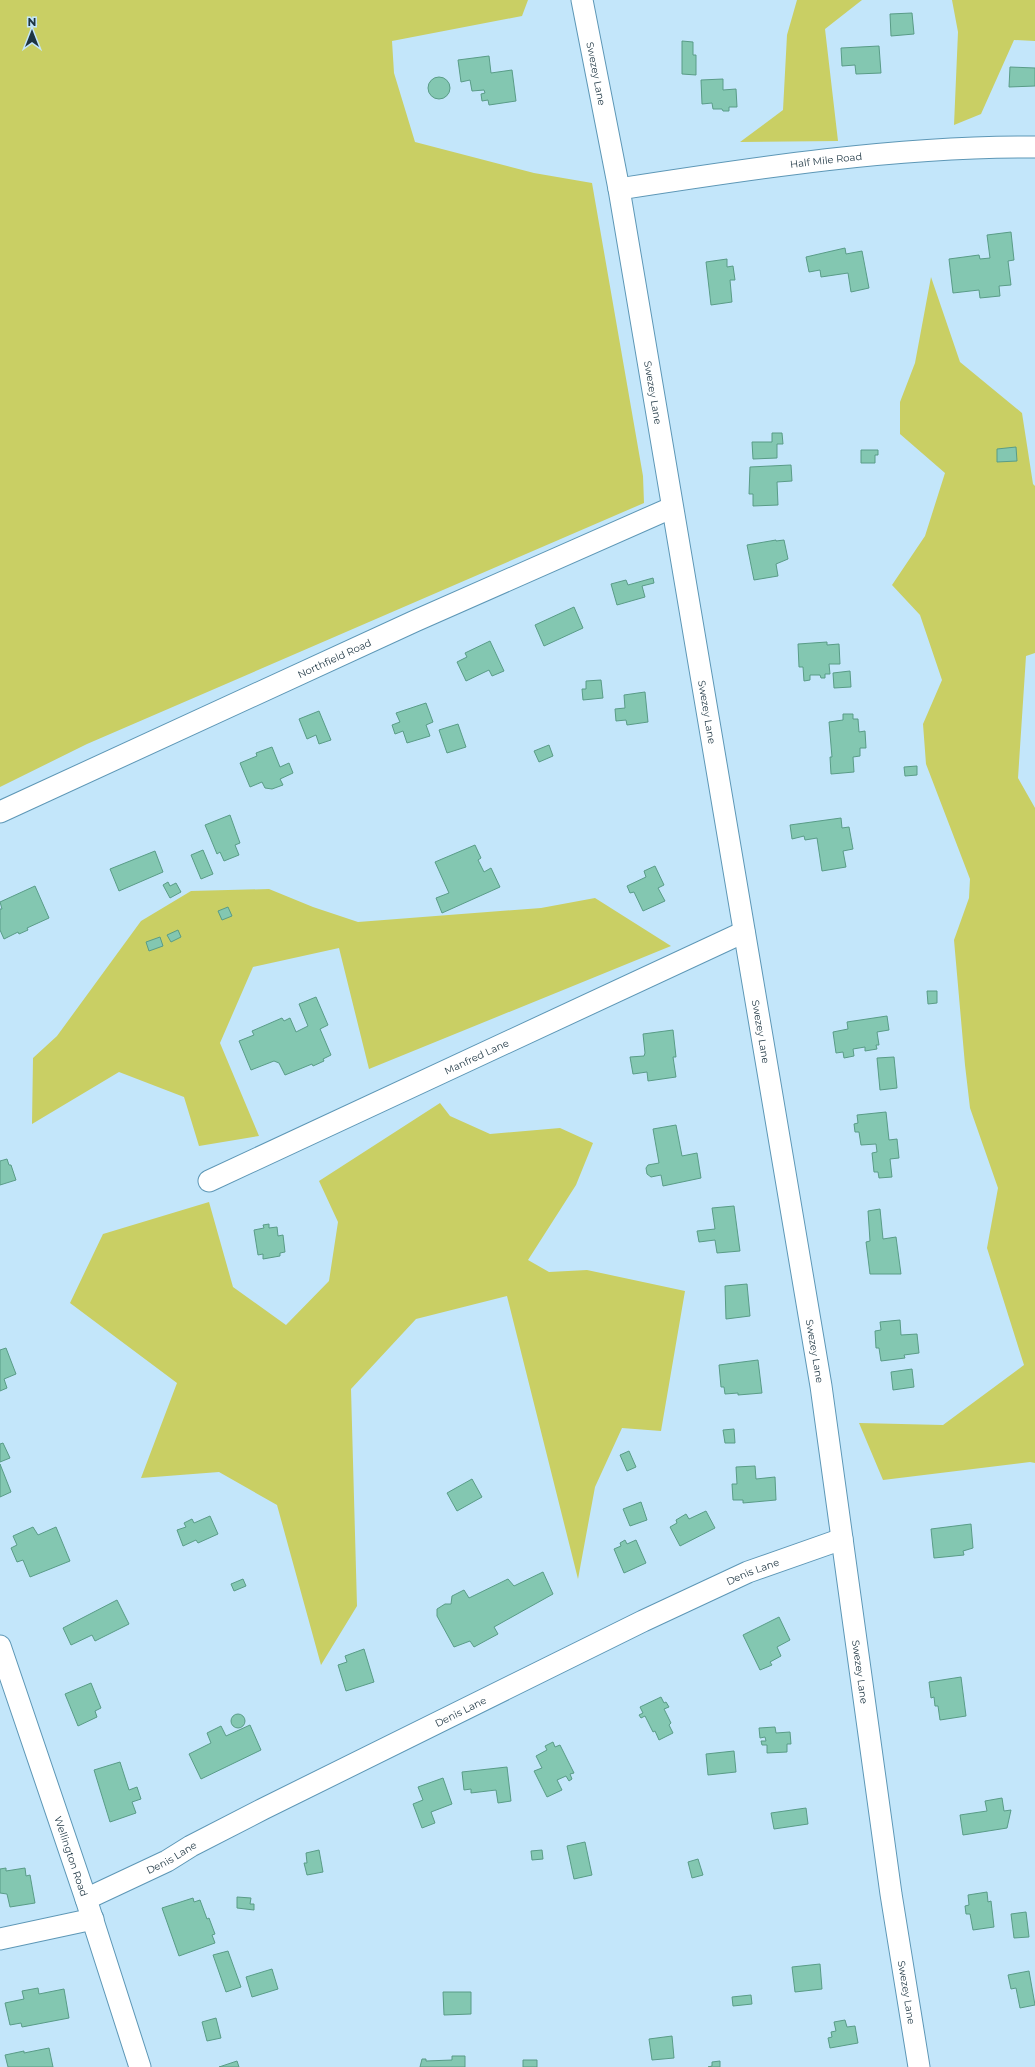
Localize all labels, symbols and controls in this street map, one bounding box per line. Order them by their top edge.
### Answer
north arrow [12,12,52,52]
text: N [28,15,36,29]
street label: Swezey Lane [584,41,609,106]
street label: Half Mile Road [789,149,863,171]
street label: Swezey Lane [642,360,665,425]
street label: Northfield Road [295,636,373,681]
street label: Swezey Lane [695,679,719,745]
street label: Swezey Lane [749,999,773,1064]
street label: Manfred Lane [442,1036,511,1077]
street label: Swezey Lane [803,1318,827,1384]
street label: Denis Lane [724,1555,781,1588]
street label: Swezey Lane [850,1639,871,1705]
street label: Denis Lane [432,1693,488,1730]
street label: Wellington Road [52,1814,91,1898]
street label: Denis Lane [144,1838,199,1876]
street label: Swezey Lane [895,1960,918,2025]

